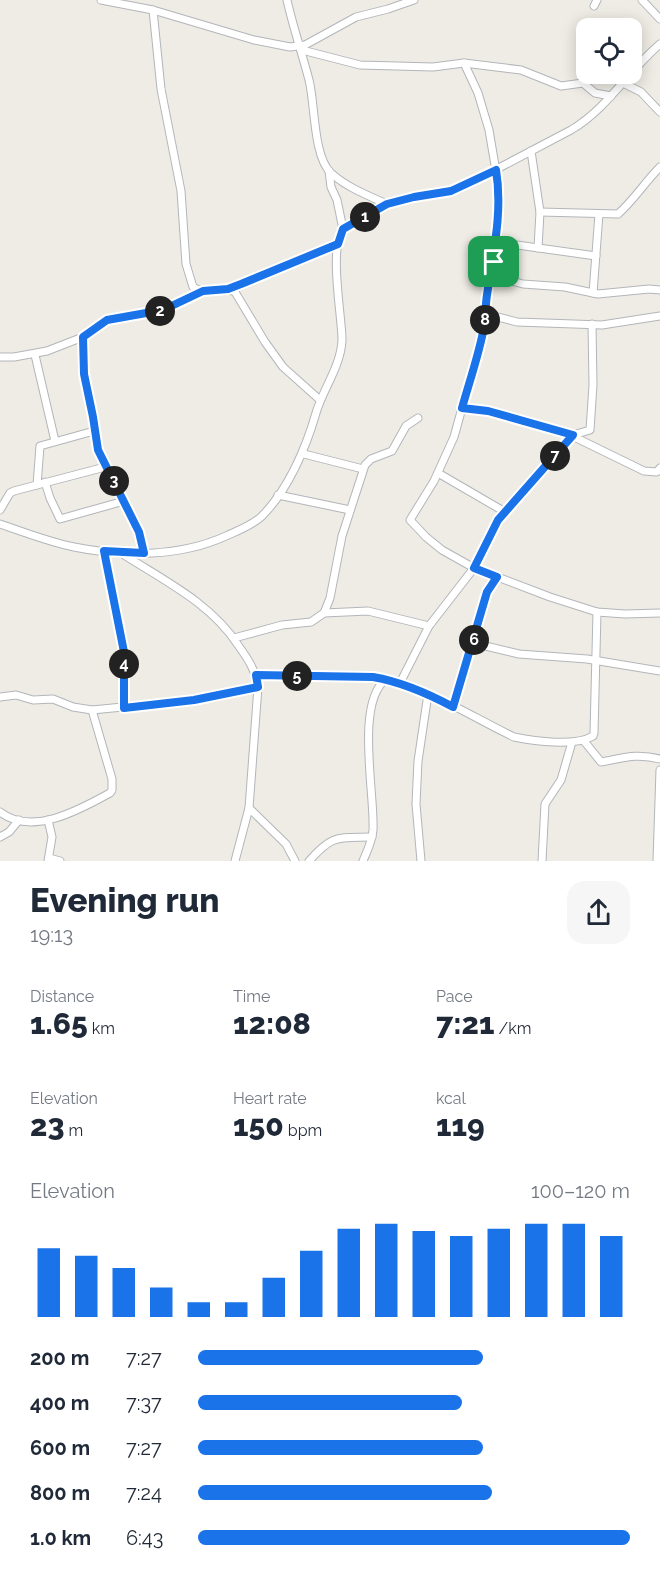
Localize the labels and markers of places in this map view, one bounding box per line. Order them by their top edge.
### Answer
pin: 1 [350,202,380,232]
pin [468,236,519,287]
pin: 2 [145,296,175,326]
pin: 8 [470,305,500,335]
pin: 7 [540,441,570,471]
pin: 3 [99,466,129,496]
pin: 6 [459,625,489,655]
pin: 4 [109,649,139,679]
pin: 5 [282,661,312,691]

